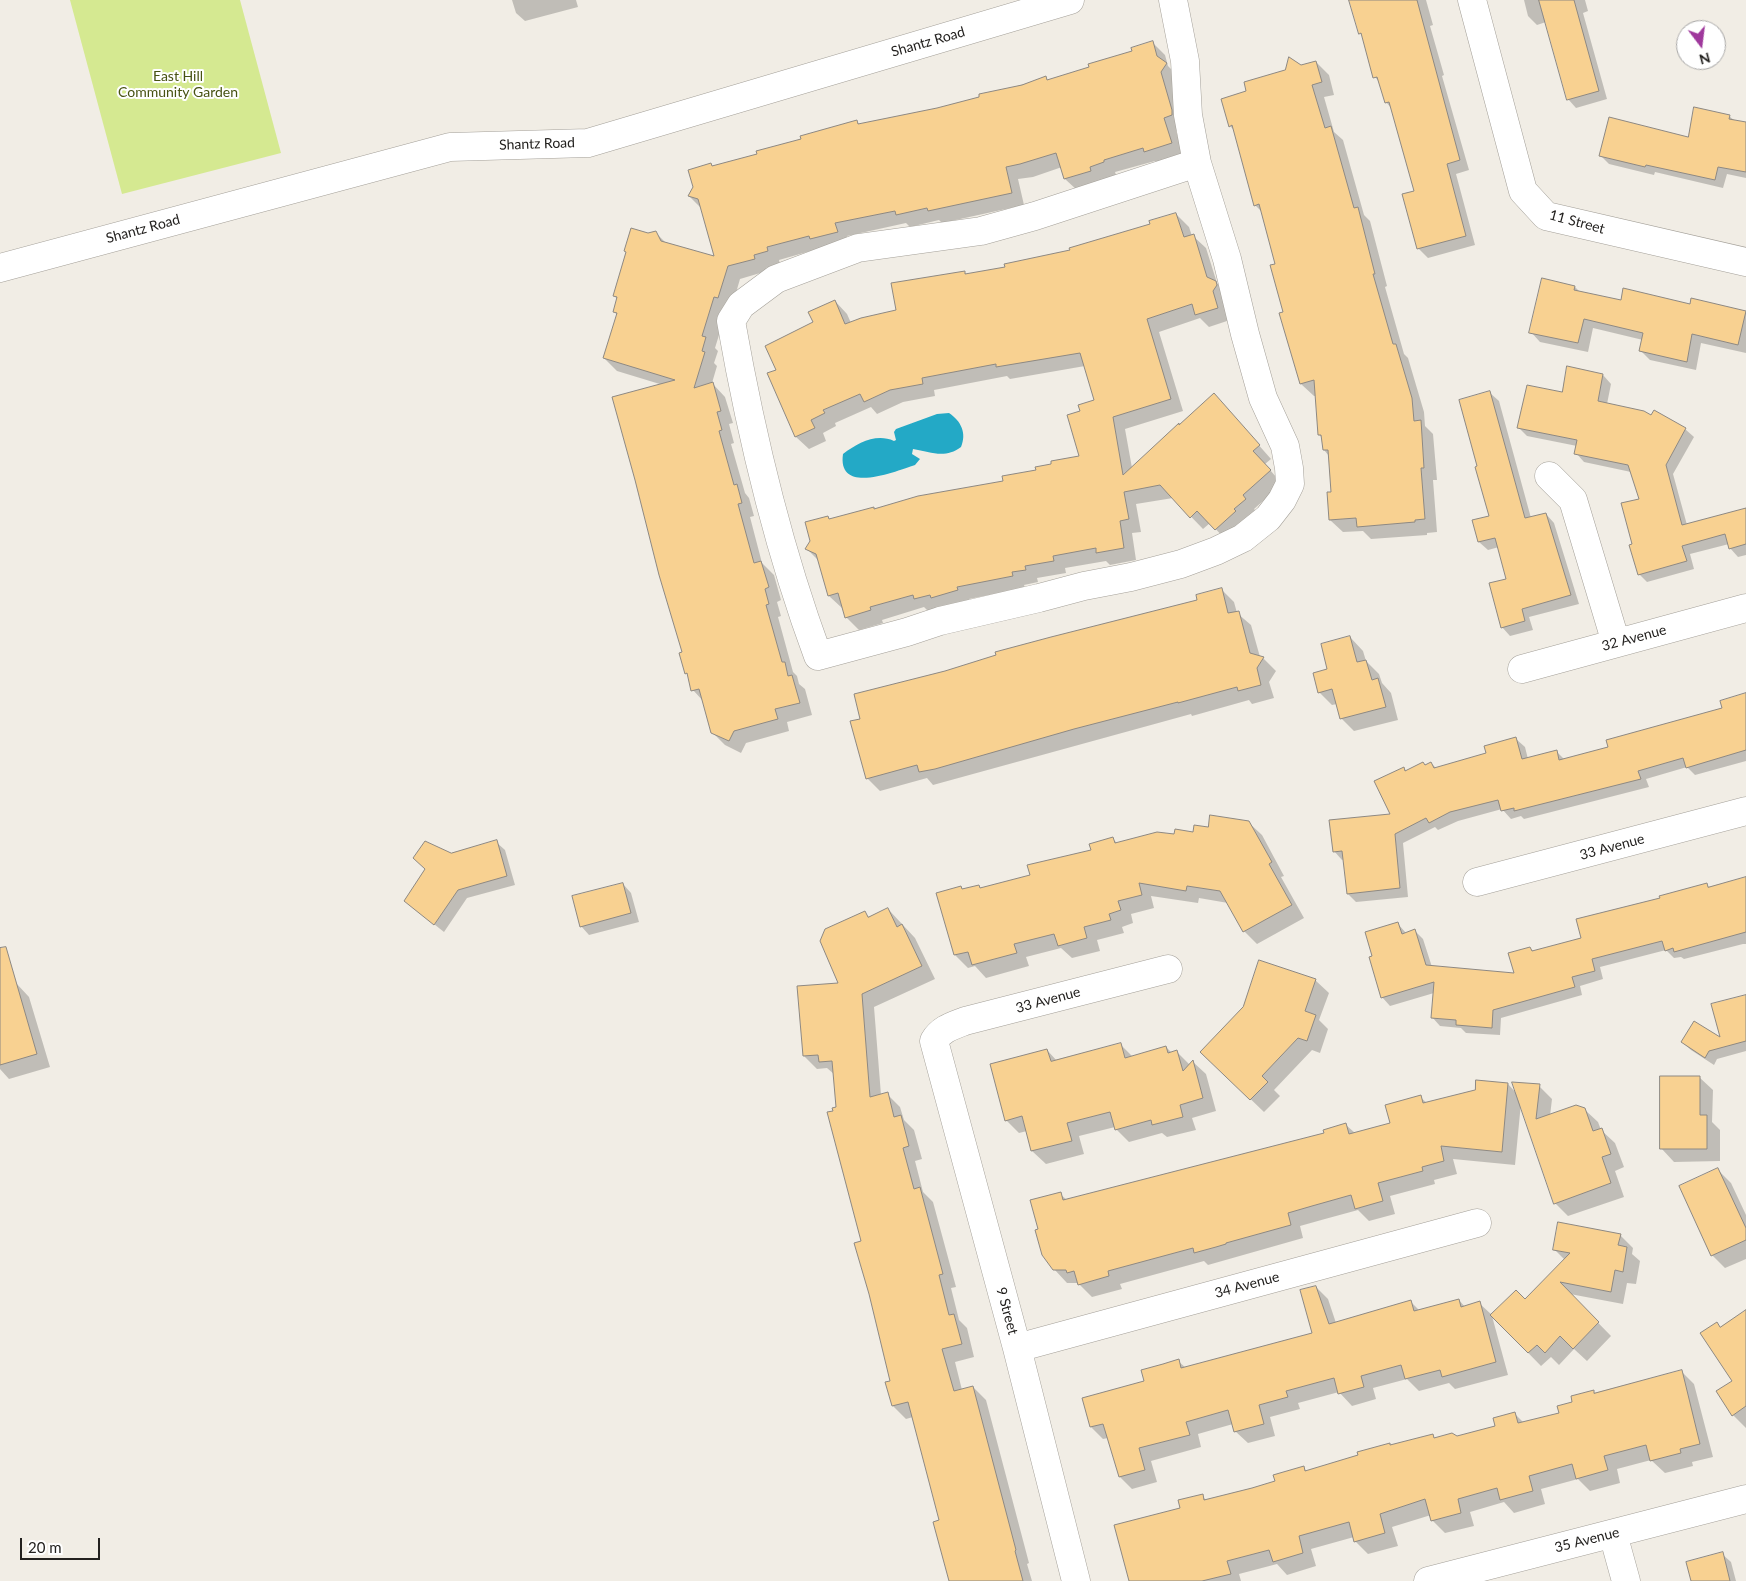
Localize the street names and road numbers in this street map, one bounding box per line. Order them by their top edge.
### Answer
street label: Shantz Road [889,23,967,61]
street label: Shantz Road [499,134,575,154]
street label: 11 Street [1547,207,1607,237]
street label: Shantz Road [104,211,182,247]
street label: 32 Avenue [1600,621,1668,655]
street label: 33 Avenue [1578,830,1646,864]
street label: 33 Avenue [1014,983,1082,1017]
street label: 34 Avenue [1213,1268,1281,1302]
street label: 9 Street [993,1285,1021,1337]
street label: 35 Avenue [1553,1524,1621,1556]

